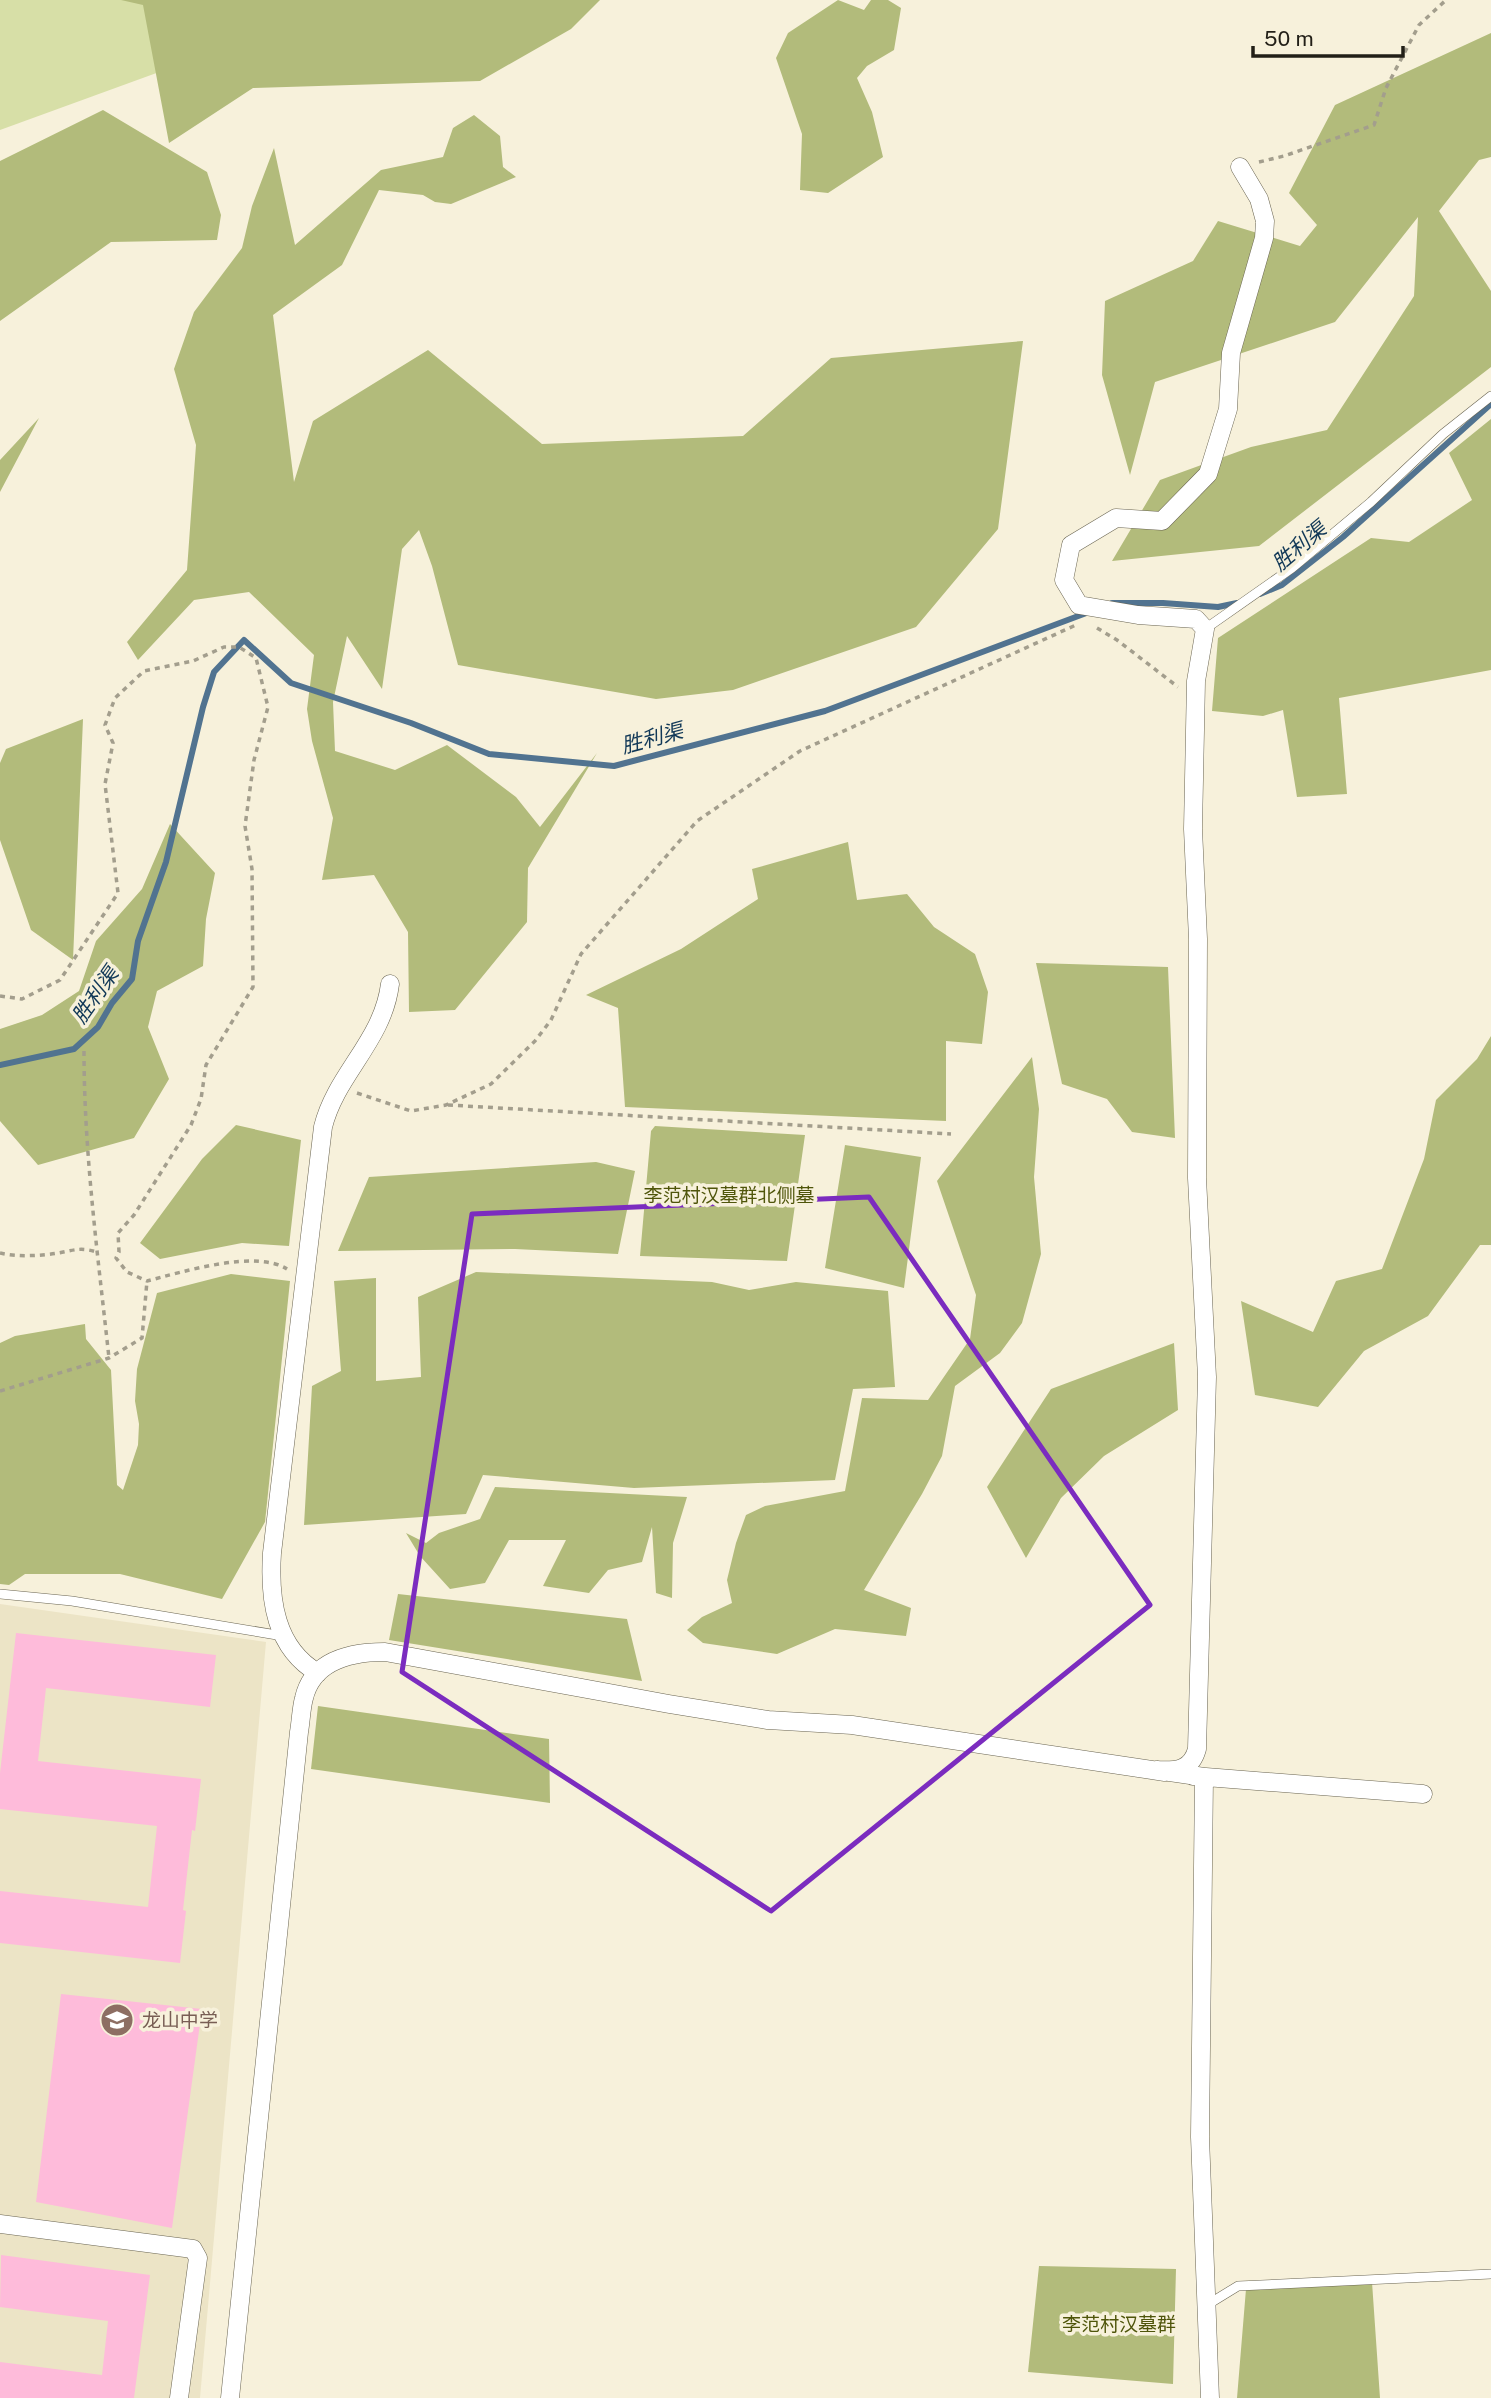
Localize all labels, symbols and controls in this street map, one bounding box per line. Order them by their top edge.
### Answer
scale bar [1253,14,1404,58]
text: 50 m [1264,26,1314,51]
water label: 胜利渠 [1267,514,1333,576]
water label: 胜利渠 [618,717,689,758]
water label: 胜利渠 [67,960,125,1028]
park label: 李范村汉墓群北侧墓 [643,1184,815,1206]
school or university icon: 龙山中学 [98,2001,136,2039]
place label: 龙山中学 [142,2009,218,2031]
park label: 李范村汉墓群 [1062,2313,1176,2335]

